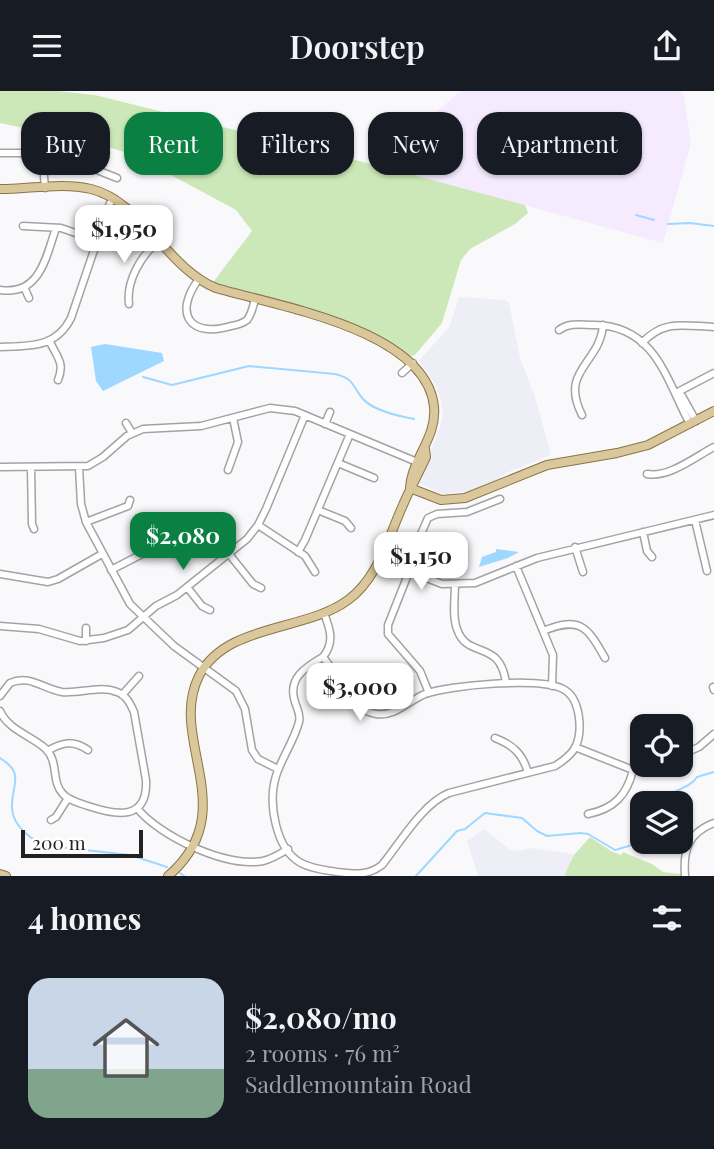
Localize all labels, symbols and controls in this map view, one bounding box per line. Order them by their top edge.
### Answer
text: Doorstep [289,24,425,67]
icon: menu [28,27,66,65]
icon: share [648,27,686,65]
chip: Buy [21,112,110,175]
chip: Rent [124,112,223,175]
chip: Filters [237,112,354,175]
chip: New [368,112,463,175]
chip: Apartment [477,112,642,175]
pin: $1,950 [67,205,181,265]
text: $1,950 [91,212,157,243]
pin: $2,080 [126,512,240,572]
text: $2,080 [146,519,220,550]
pin: $1,150 [364,533,478,592]
text: $1,150 [390,539,452,570]
pin: $3,000 [303,663,417,723]
text: $3,000 [322,670,398,701]
map controls [630,714,693,854]
button: locate [630,714,693,777]
button: layers [630,791,693,854]
scale bar [21,827,144,859]
text: 200 m [32,829,86,855]
text: 4 homes [28,898,141,938]
icon: filters [648,899,686,937]
text: $2,080/mo [245,997,397,1037]
icon: home [84,1006,168,1090]
text: 2 rooms · 76 m² [245,1037,400,1068]
text: Saddlemountain Road [245,1068,472,1099]

